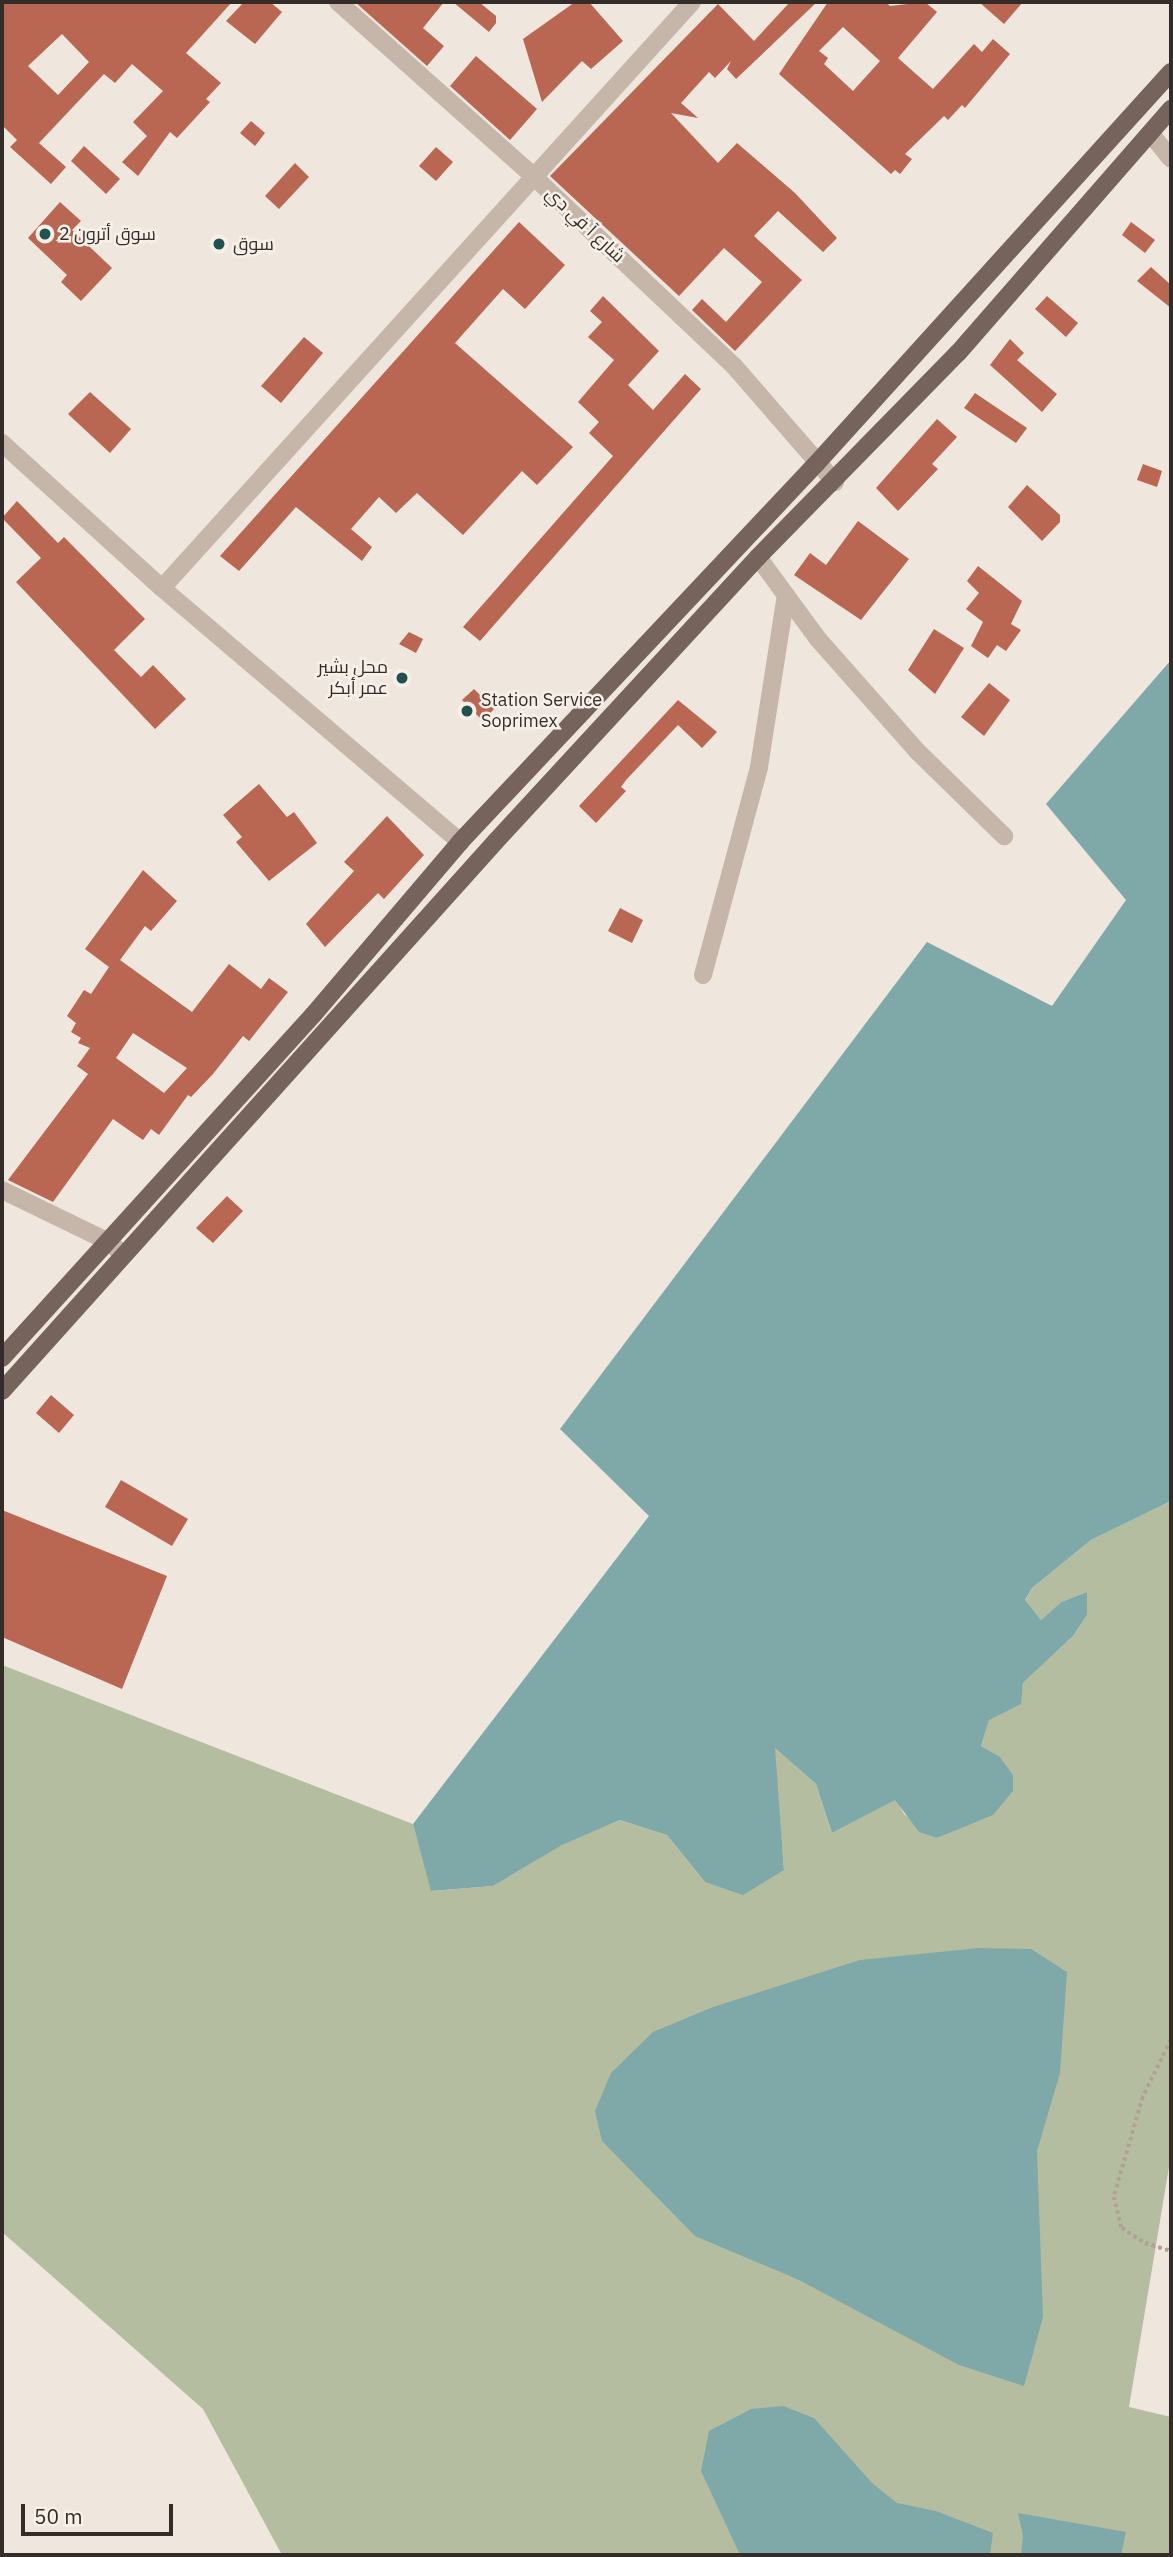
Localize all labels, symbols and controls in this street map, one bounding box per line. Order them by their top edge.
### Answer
street label: شارع آ في دي [541,183,629,267]
place label: سوق أترون 2 [59,223,156,245]
marker: سوق أترون 2 [37,226,53,242]
place label: سوق [233,233,274,255]
marker: سوق [211,236,227,252]
place label: محل بشير عمر أبكر [318,657,388,700]
marker: محل بشير عمر أبكر [394,670,410,686]
place label: Station Service Soprimex [481,690,602,732]
marker: Station Service Soprimex [459,703,475,719]
scale bar [24,2490,177,2534]
text: 50 m [34,2502,83,2530]

